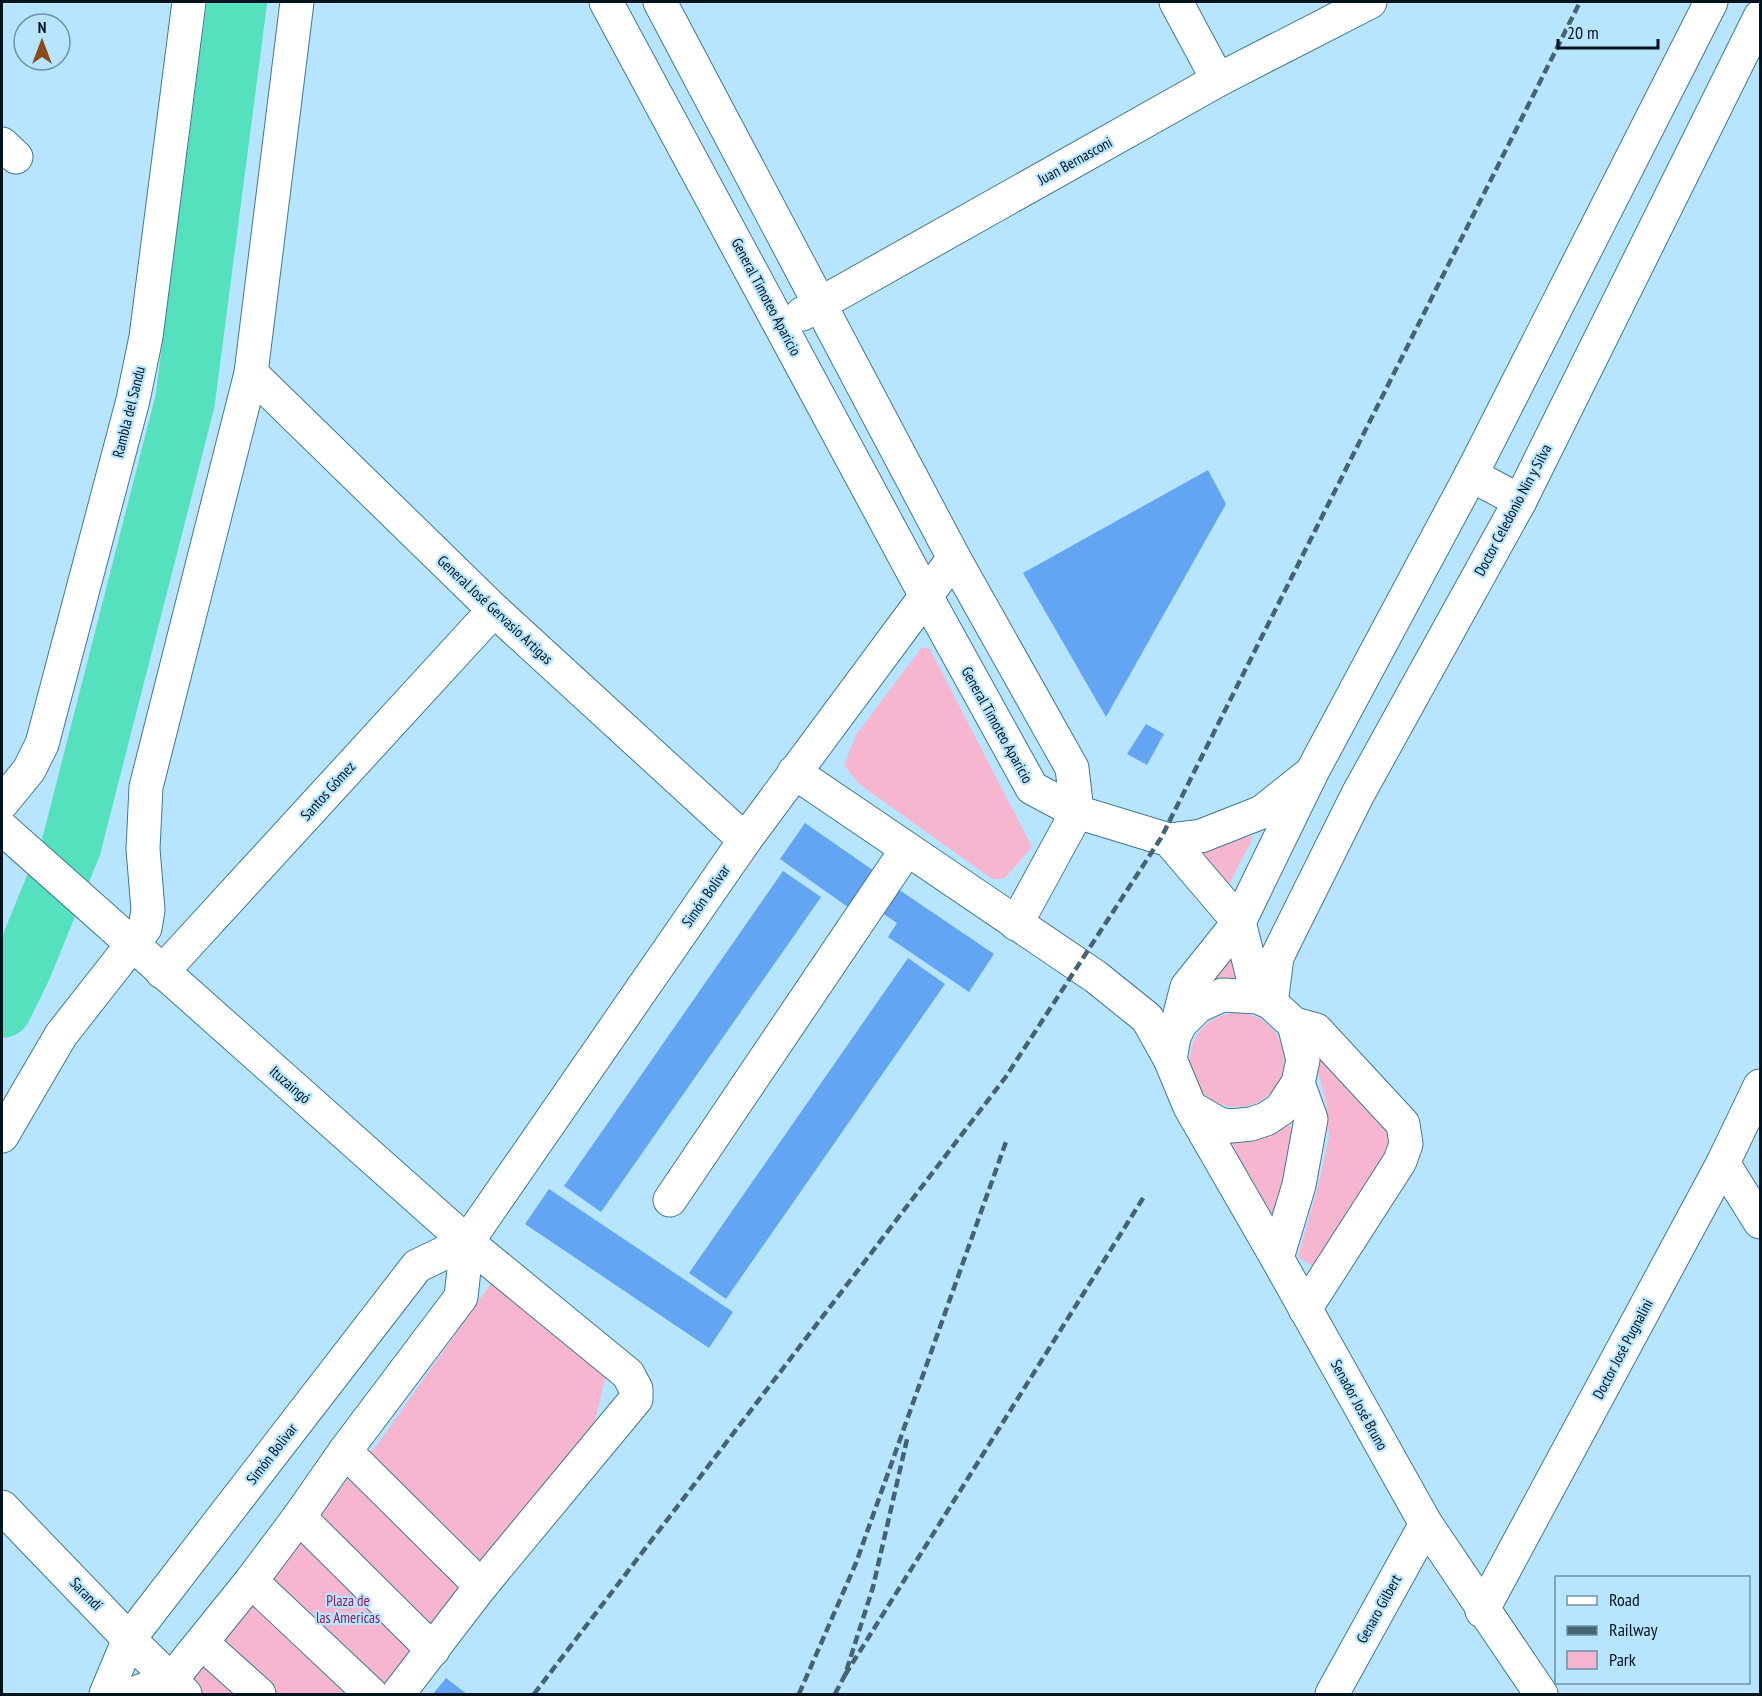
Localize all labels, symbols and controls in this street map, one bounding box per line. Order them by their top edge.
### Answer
north arrow [12,12,72,72]
scale bar [1558,12,1658,50]
text: N [38,17,46,37]
text: 20 m [1567,21,1599,44]
street label: Juan Bernasconi [1033,132,1115,189]
street label: General Timoteo Aparicio [727,235,805,359]
street label: Rambla del Sandu [108,364,149,460]
street label: Doctor Celedonio Nin y Silva [1470,441,1555,579]
street label: General José Gervasio Artigas [434,551,557,668]
street label: General Timoteo Aparicio [958,663,1037,786]
street label: Santos Gómez [296,757,359,824]
street label: Simón Bolivar [677,860,735,931]
street label: Ituzaingó [266,1062,315,1108]
street label: Doctor José Pugnalini [1588,1296,1657,1402]
street label: Senador José Bruno [1327,1356,1392,1453]
street label: Simón Bolivar [242,1419,302,1488]
street label: Genaro Gilbert [1352,1571,1405,1646]
street label: Sarandí [66,1573,107,1615]
legend [1555,1576,1750,1684]
text: Road [1609,1588,1640,1611]
park label: Plaza de las Americas [316,1591,380,1627]
text: Railway [1609,1618,1658,1641]
text: Park [1609,1648,1636,1671]

